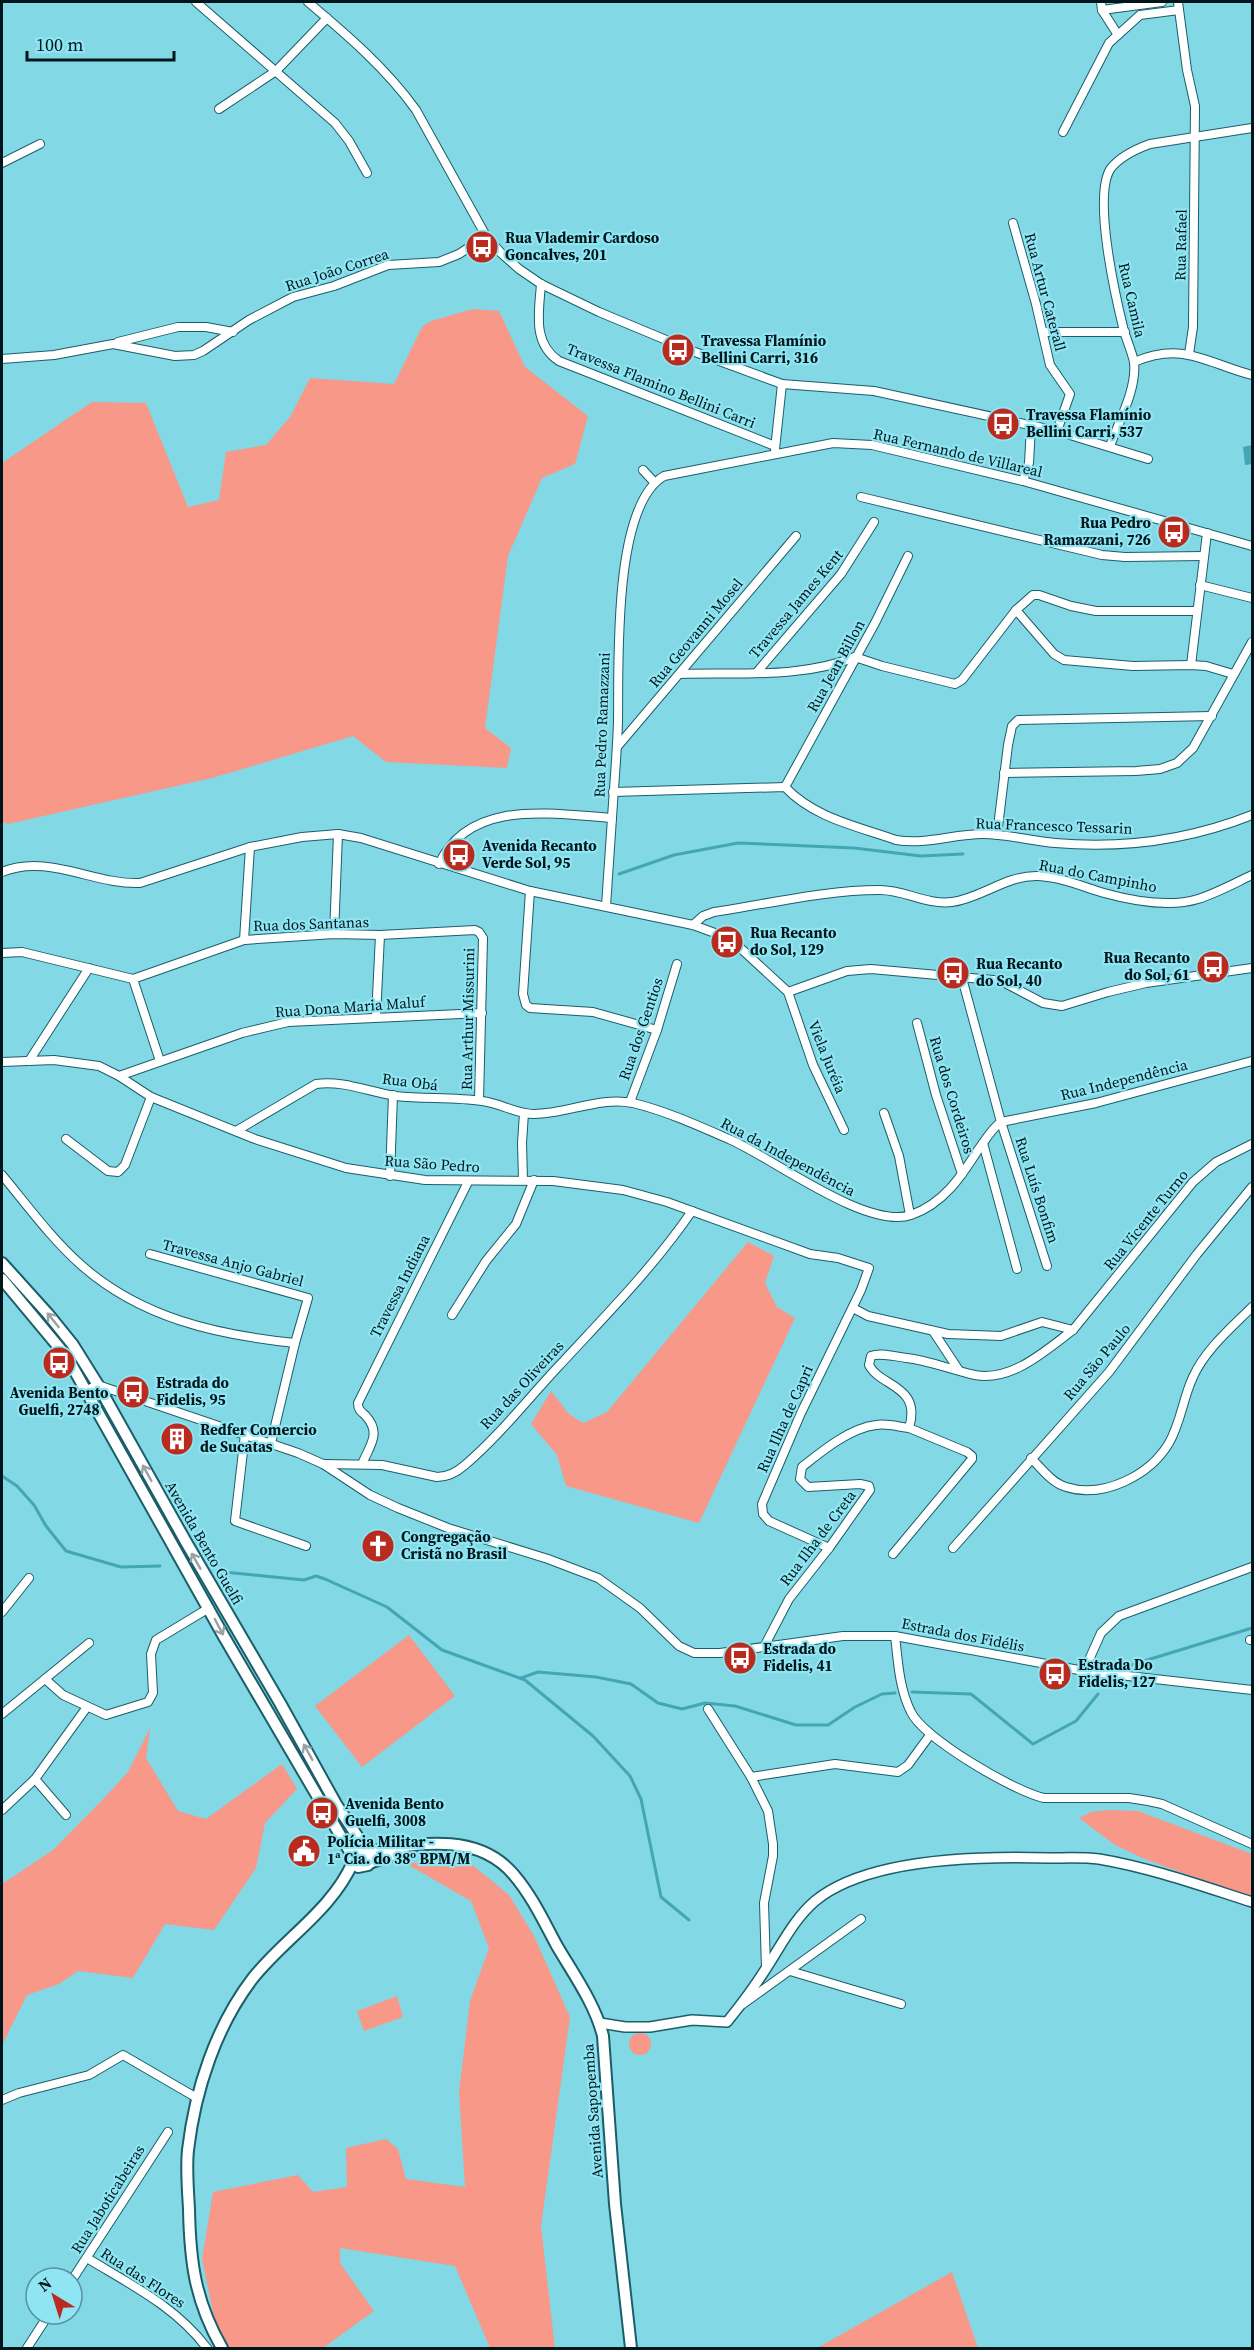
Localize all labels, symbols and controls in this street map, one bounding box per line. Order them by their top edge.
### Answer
scale bar [27,24,174,62]
text: 100 m [36,32,83,57]
street label: Rua Rafael [1169,208,1192,281]
place label: Rua Vlademir Cardoso Goncalves, 201 [505,227,660,265]
bus stop icon: Rua Vlademir Cardoso Goncalves, 201 [464,229,500,265]
street label: Rua Artur Caterall [1020,230,1072,354]
street label: Rua João Correa [282,243,392,296]
street label: Rua Camila [1114,260,1151,340]
place label: Travessa Flamínio Bellini Carri, 316 [701,330,827,368]
bus stop icon: Travessa Flamínio Bellini Carri, 316 [660,332,696,368]
street label: Travessa Flamino Bellini Carri [564,338,759,433]
place label: Travessa Flamínio Bellini Carri, 537 [1026,404,1152,442]
bus stop icon: Travessa Flamínio Bellini Carri, 537 [985,406,1021,442]
street label: Rua Fernando de Villareal [871,423,1045,482]
place label: Rua Pedro Ramazzani, 726 [1044,512,1152,550]
bus stop icon: Rua Pedro Ramazzani, 726 [1156,514,1192,550]
street label: Travessa James Kent [744,545,848,663]
street label: Rua Geovanni Mosel [644,573,748,692]
street label: Rua Jean Billon [802,616,870,716]
street label: Rua Pedro Ramazzani [588,652,615,798]
street label: Rua Francesco Tessarin [975,812,1133,839]
place label: Avenida Recanto Verde Sol, 95 [482,835,597,873]
bus stop icon: Avenida Recanto Verde Sol, 95 [441,837,477,873]
street label: Rua do Campinho [1037,854,1159,897]
street label: Rua dos Santanas [253,911,369,936]
place label: Rua Recanto do Sol, 129 [750,922,837,960]
bus stop icon: Rua Recanto do Sol, 129 [709,924,745,960]
place label: Rua Recanto do Sol, 61 [1104,947,1191,985]
street label: Rua Arthur Missurini [456,948,479,1090]
bus stop icon: Rua Recanto do Sol, 61 [1195,949,1231,985]
place label: Rua Recanto do Sol, 40 [976,953,1063,991]
bus stop icon: Rua Recanto do Sol, 40 [935,955,971,991]
street label: Rua dos Gentios [613,975,668,1083]
street label: Rua Dona Maria Maluf [274,991,427,1022]
street label: Viela Juréia [803,1017,852,1097]
street label: Rua dos Cordeiros [925,1034,980,1156]
street label: Rua Independência [1058,1053,1190,1105]
street label: Rua Obá [381,1068,440,1095]
street label: Rua da Independência [717,1112,860,1201]
street label: Rua Luís Bonfim [1010,1134,1065,1246]
street label: Rua São Pedro [384,1150,480,1177]
street label: Rua Vicente Turno [1098,1165,1193,1274]
street label: Travessa Indiana [365,1230,435,1341]
street label: Travessa Anjo Gabriel [160,1234,307,1292]
one-way arrow [46,1312,59,1328]
street label: Rua São Paulo [1058,1319,1135,1405]
street label: Rua das Oliveiras [475,1336,568,1434]
bus stop icon: Avenida Bento Guelfi, 2748 [41,1345,77,1381]
street label: Rua Ilha de Capri [751,1362,818,1476]
place label: Estrada do Fidelis, 95 [156,1372,230,1410]
bus stop icon: Estrada do Fidelis, 95 [115,1374,151,1410]
place label: Avenida Bento Guelfi, 2748 [9,1382,109,1420]
place label: Redfer Comercio de Sucatas [200,1419,317,1457]
building icon: Redfer Comercio de Sucatas [159,1421,195,1457]
one-way arrow [141,1465,153,1482]
street label: Avenida Bento Guelfi [160,1477,248,1608]
street label: Rua Ilha de Creta [775,1485,861,1590]
place label: Congregação Cristã no Brasil [401,1526,507,1564]
church icon: Congregação Cristã no Brasil [360,1528,396,1564]
one-way arrow [190,1552,201,1570]
street label: Estrada dos Fidélis [900,1612,1026,1657]
one-way arrow [213,1618,225,1635]
place label: Estrada do Fidelis, 41 [763,1638,837,1676]
bus stop icon: Estrada do Fidelis, 41 [722,1640,758,1676]
place label: Estrada Do Fidelis, 127 [1078,1654,1156,1692]
bus stop icon: Estrada Do Fidelis, 127 [1037,1656,1073,1692]
one-way arrow [302,1744,313,1762]
place label: Avenida Bento Guelfi, 3008 [345,1793,445,1831]
bus stop icon: Avenida Bento Guelfi, 3008 [304,1795,340,1831]
place label: Polícia Militar - 1ª Cia. do 38º BPM/M [327,1831,471,1869]
public building icon: Polícia Militar - 1ª Cia. do 38º BPM/M [286,1833,322,1869]
street label: Avenida Sapopemba [577,2043,608,2179]
street label: Rua Jaboticabeiras [66,2140,149,2257]
street label: Rua das Flores [97,2242,190,2313]
north arrow [24,2266,84,2326]
text: N [33,2272,56,2296]

